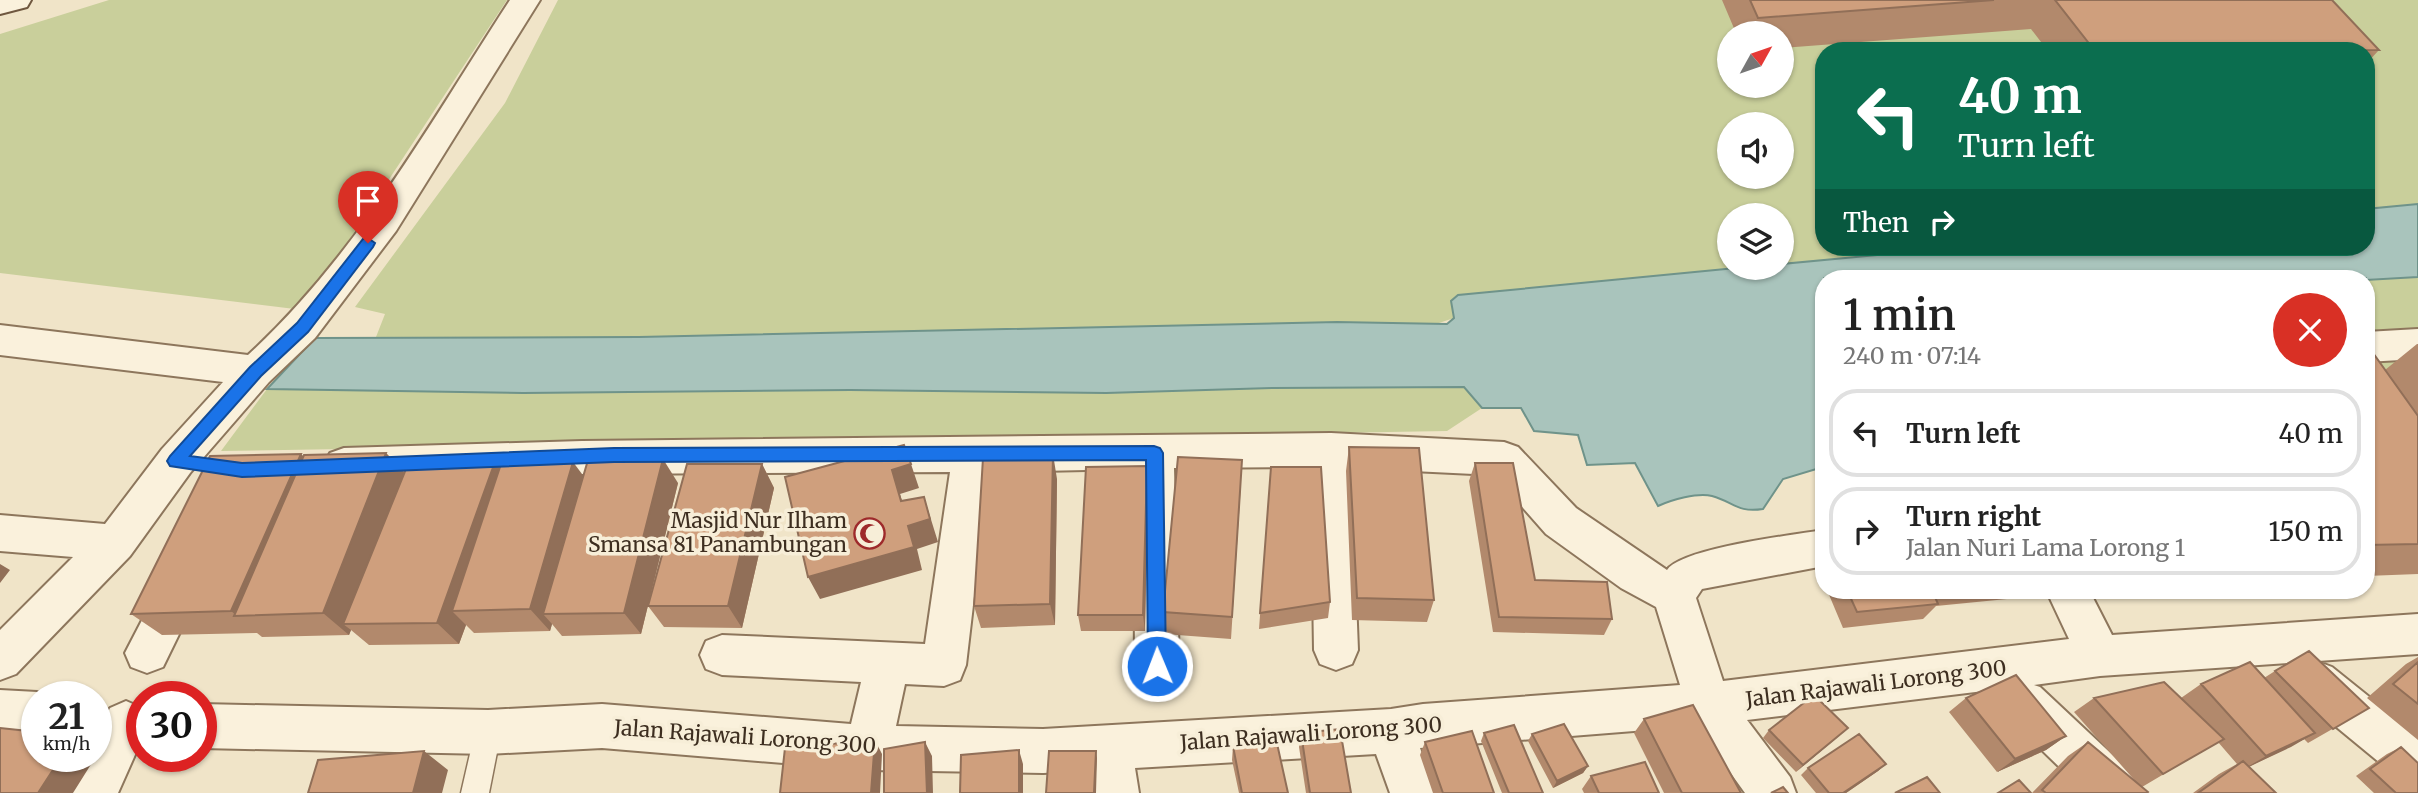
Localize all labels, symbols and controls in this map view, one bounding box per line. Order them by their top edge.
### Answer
north arrow [1717,21,1794,98]
map controls [1717,21,1794,280]
text: 40 m [1958,65,2082,126]
icon: left [1843,70,1934,161]
button: sound [1717,112,1794,189]
text: Turn left [1958,126,2095,166]
pin [338,171,398,243]
icon: arrive [349,182,387,220]
button: layers [1717,203,1794,280]
icon: right [1923,203,1961,241]
text: Then [1843,206,1909,239]
text: 1 min [1843,289,1956,341]
button: close [2273,293,2347,367]
text: 240 m · 07:14 [1843,341,1981,370]
icon: left [1847,414,1885,452]
text: Turn left [1906,417,2020,450]
text: 40 m [2279,417,2343,450]
text: Turn right [1906,500,2041,533]
place label: Masjid Nur Ilham Smansa 81 Panambungan [588,507,847,558]
icon: right [1847,512,1885,550]
text: 150 m [2269,515,2343,548]
mosque icon: Masjid Nur Ilham Smansa 81 Panambungan [853,516,887,550]
text: Jalan Nuri Lama Lorong 1 [1906,533,2185,562]
position arrow [1120,629,1194,703]
street label: Jalan Rajawali Lorong 300 [1743,654,2008,713]
speed limit sign: 30 [126,681,217,772]
text: 21 [49,695,84,739]
street label: Jalan Rajawali Lorong 300 [1178,711,1443,756]
street label: Jalan Rajawali Lorong 300 [612,714,877,759]
text: km/h [43,732,90,755]

